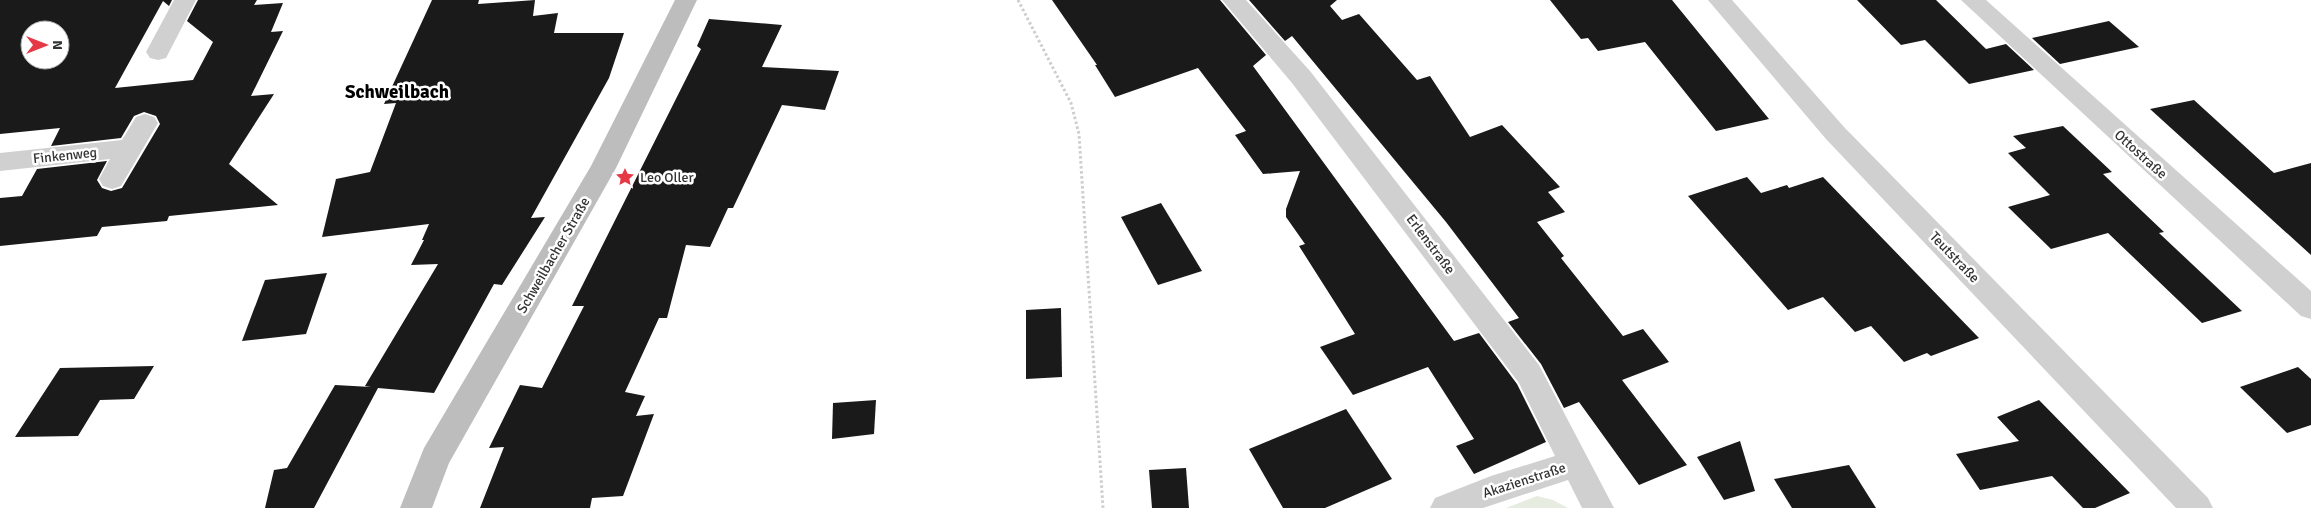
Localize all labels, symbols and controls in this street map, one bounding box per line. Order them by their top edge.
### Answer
north arrow [20,20,70,70]
text: N [49,40,66,50]
district label: Schweilbach [345,80,449,104]
street label: Ottostraße [2111,126,2171,182]
street label: Finkenweg [32,144,98,167]
place icon: Leo Oller [614,166,636,188]
place label: Leo Oller [640,169,694,186]
street label: Schweilbacher Straße [513,194,594,316]
street label: Erlenstraße [1403,211,1459,278]
street label: Teutstraße [1926,228,1983,286]
street label: Akazienstraße [1480,459,1568,502]

